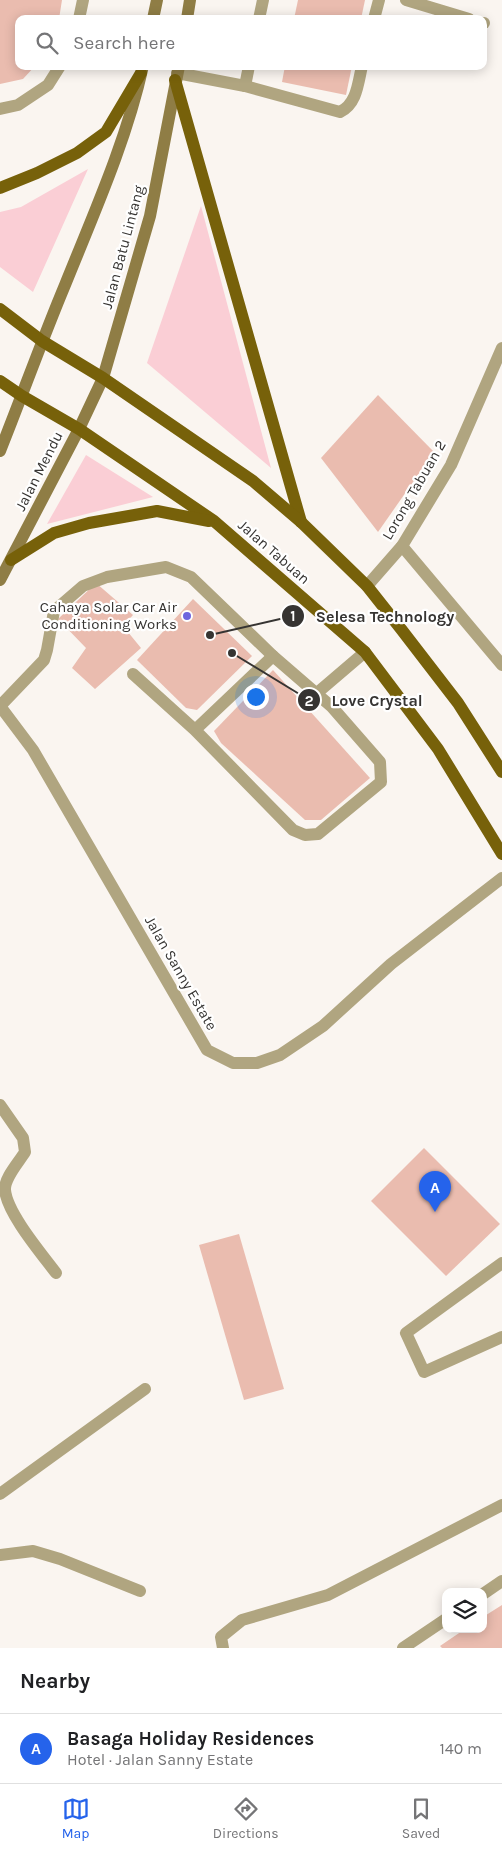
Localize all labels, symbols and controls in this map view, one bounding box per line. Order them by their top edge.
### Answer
search box [15,15,487,70]
icon: search [33,29,61,57]
text: Search here [73,32,175,54]
street label: Jalan Batu Lintang [98,183,148,311]
street label: Jalan Mendu [11,428,67,514]
street label: Lorong Tabuan 2 [378,437,450,543]
street label: Jalan Tabuan [234,516,314,588]
place label: Cahaya Solar Car Air Conditioning Works [40,598,178,633]
callout: Selesa Technology [281,600,464,631]
text: 1 [290,607,296,625]
text: Selesa Technology [316,607,454,626]
marker: Cahaya Solar Car Air Conditioning Works [181,610,193,622]
your location [243,684,269,710]
callout: Love Crystal [297,685,433,716]
text: Love Crystal [331,691,423,710]
text: 2 [304,692,314,710]
street label: Jalan Sanny Estate [141,913,221,1033]
pin: A [419,1171,451,1212]
map controls [442,1588,487,1633]
button: layers [442,1588,487,1633]
text: Nearby [20,1669,90,1693]
text: Basaga Holiday Residences [67,1728,314,1750]
text: A [31,1739,41,1758]
text: 140 m [440,1739,482,1758]
text: Hotel · Jalan Sanny Estate [67,1750,253,1769]
tab: Map [62,1795,90,1842]
tab: Directions [213,1795,279,1842]
tab: Saved [402,1795,440,1842]

